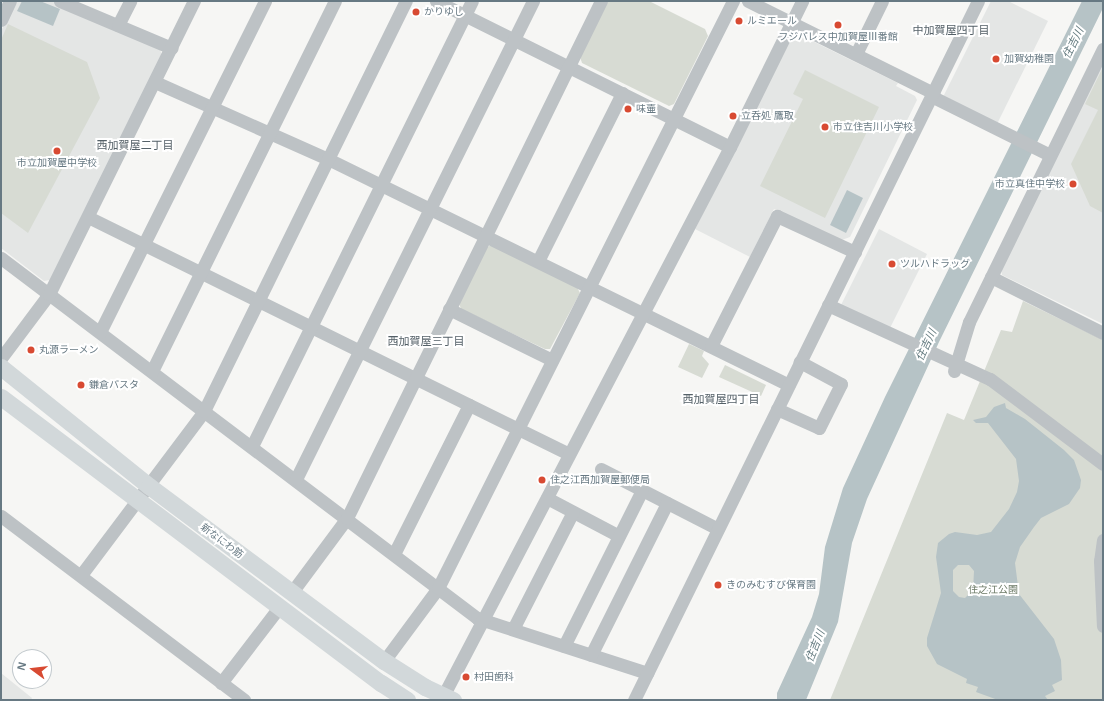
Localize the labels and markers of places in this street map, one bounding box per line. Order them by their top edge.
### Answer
place label: かりゆし [424,6,464,18]
marker: かりゆし [411,7,421,17]
place label: ルミエール [747,15,797,27]
marker: ルミエール [734,16,744,26]
marker: フジパレス中加賀屋Ⅲ番館 [833,20,843,30]
place label: フジパレス中加賀屋Ⅲ番館 [778,31,898,43]
place label: 加賀幼稚園 [1004,53,1054,65]
marker: 加賀幼稚園 [991,54,1001,64]
place label: 味壷 [636,103,656,115]
marker: 味壷 [623,104,633,114]
place label: 立呑処 鷹取 [741,110,794,122]
marker: 立呑処 鷹取 [728,111,738,121]
place label: 市立住吉川小学校 [833,121,913,133]
marker: 市立住吉川小学校 [820,122,830,132]
marker: 市立加賀屋中学校 [52,146,62,156]
place label: 市立加賀屋中学校 [17,157,97,169]
place label: 市立真住中学校 [995,178,1065,190]
marker: 市立真住中学校 [1068,179,1078,189]
place label: ツルハドラッグ [900,258,970,270]
marker: ツルハドラッグ [887,259,897,269]
place label: 丸源ラーメン [39,344,99,356]
marker: 丸源ラーメン [26,345,36,355]
place label: 鎌倉パスタ [89,379,139,391]
marker: 鎌倉パスタ [76,380,86,390]
place label: 住之江西加賀屋郵便局 [550,474,650,486]
marker: 住之江西加賀屋郵便局 [537,475,547,485]
place label: きのみむすび保育園 [726,579,816,591]
marker: きのみむすび保育園 [713,580,723,590]
place label: 村田歯科 [474,671,514,683]
marker: 村田歯科 [461,672,471,682]

